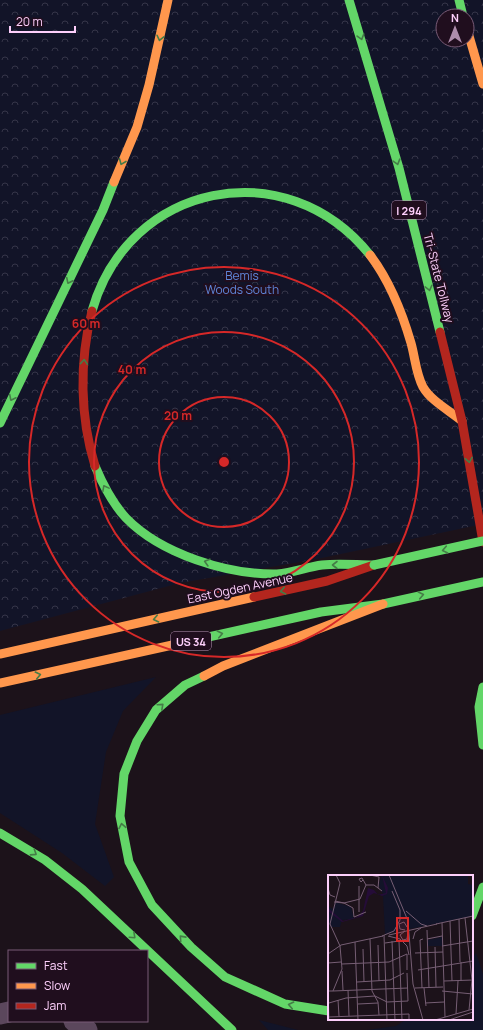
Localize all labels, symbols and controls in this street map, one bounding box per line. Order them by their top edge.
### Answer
scale bar [10,8,75,34]
north arrow [435,8,475,48]
text: N [451,10,459,25]
text: 20 m [16,13,43,30]
one-way arrow [356,33,365,40]
one-way arrow [156,35,164,41]
one-way arrow [392,158,401,165]
one-way arrow [119,159,127,166]
road number: I 294 [392,201,426,219]
street label: Tri-State Tollway [420,231,459,325]
park label: Bemis Woods South [205,267,279,298]
one-way arrow [66,277,74,284]
one-way arrow [424,285,432,291]
text: 60 m [72,315,100,332]
one-way arrow [80,359,89,365]
text: 40 m [118,361,146,378]
one-way arrow [9,393,17,401]
text: 20 m [164,407,192,424]
centre of rings [217,455,231,469]
one-way arrow [464,457,473,463]
one-way arrow [102,485,110,493]
one-way arrow [442,545,448,553]
one-way arrow [204,558,211,567]
one-way arrow [332,561,338,569]
street label: East Ogden Avenue [186,569,294,607]
one-way arrow [280,586,286,594]
one-way arrow [418,592,424,600]
one-way arrow [153,614,160,623]
one-way arrow [216,631,223,639]
road number: US 34 [171,632,211,650]
one-way arrow [35,671,41,679]
one-way arrow [156,703,164,711]
one-way arrow [118,823,126,829]
one-way arrow [29,848,36,855]
inset map [328,875,473,1020]
one-way arrow [128,932,136,939]
one-way arrow [179,935,187,943]
legend [8,950,148,1022]
text: Fast [44,957,68,974]
text: Slow [44,977,70,994]
text: Jam [44,997,66,1014]
one-way arrow [287,1002,294,1010]

